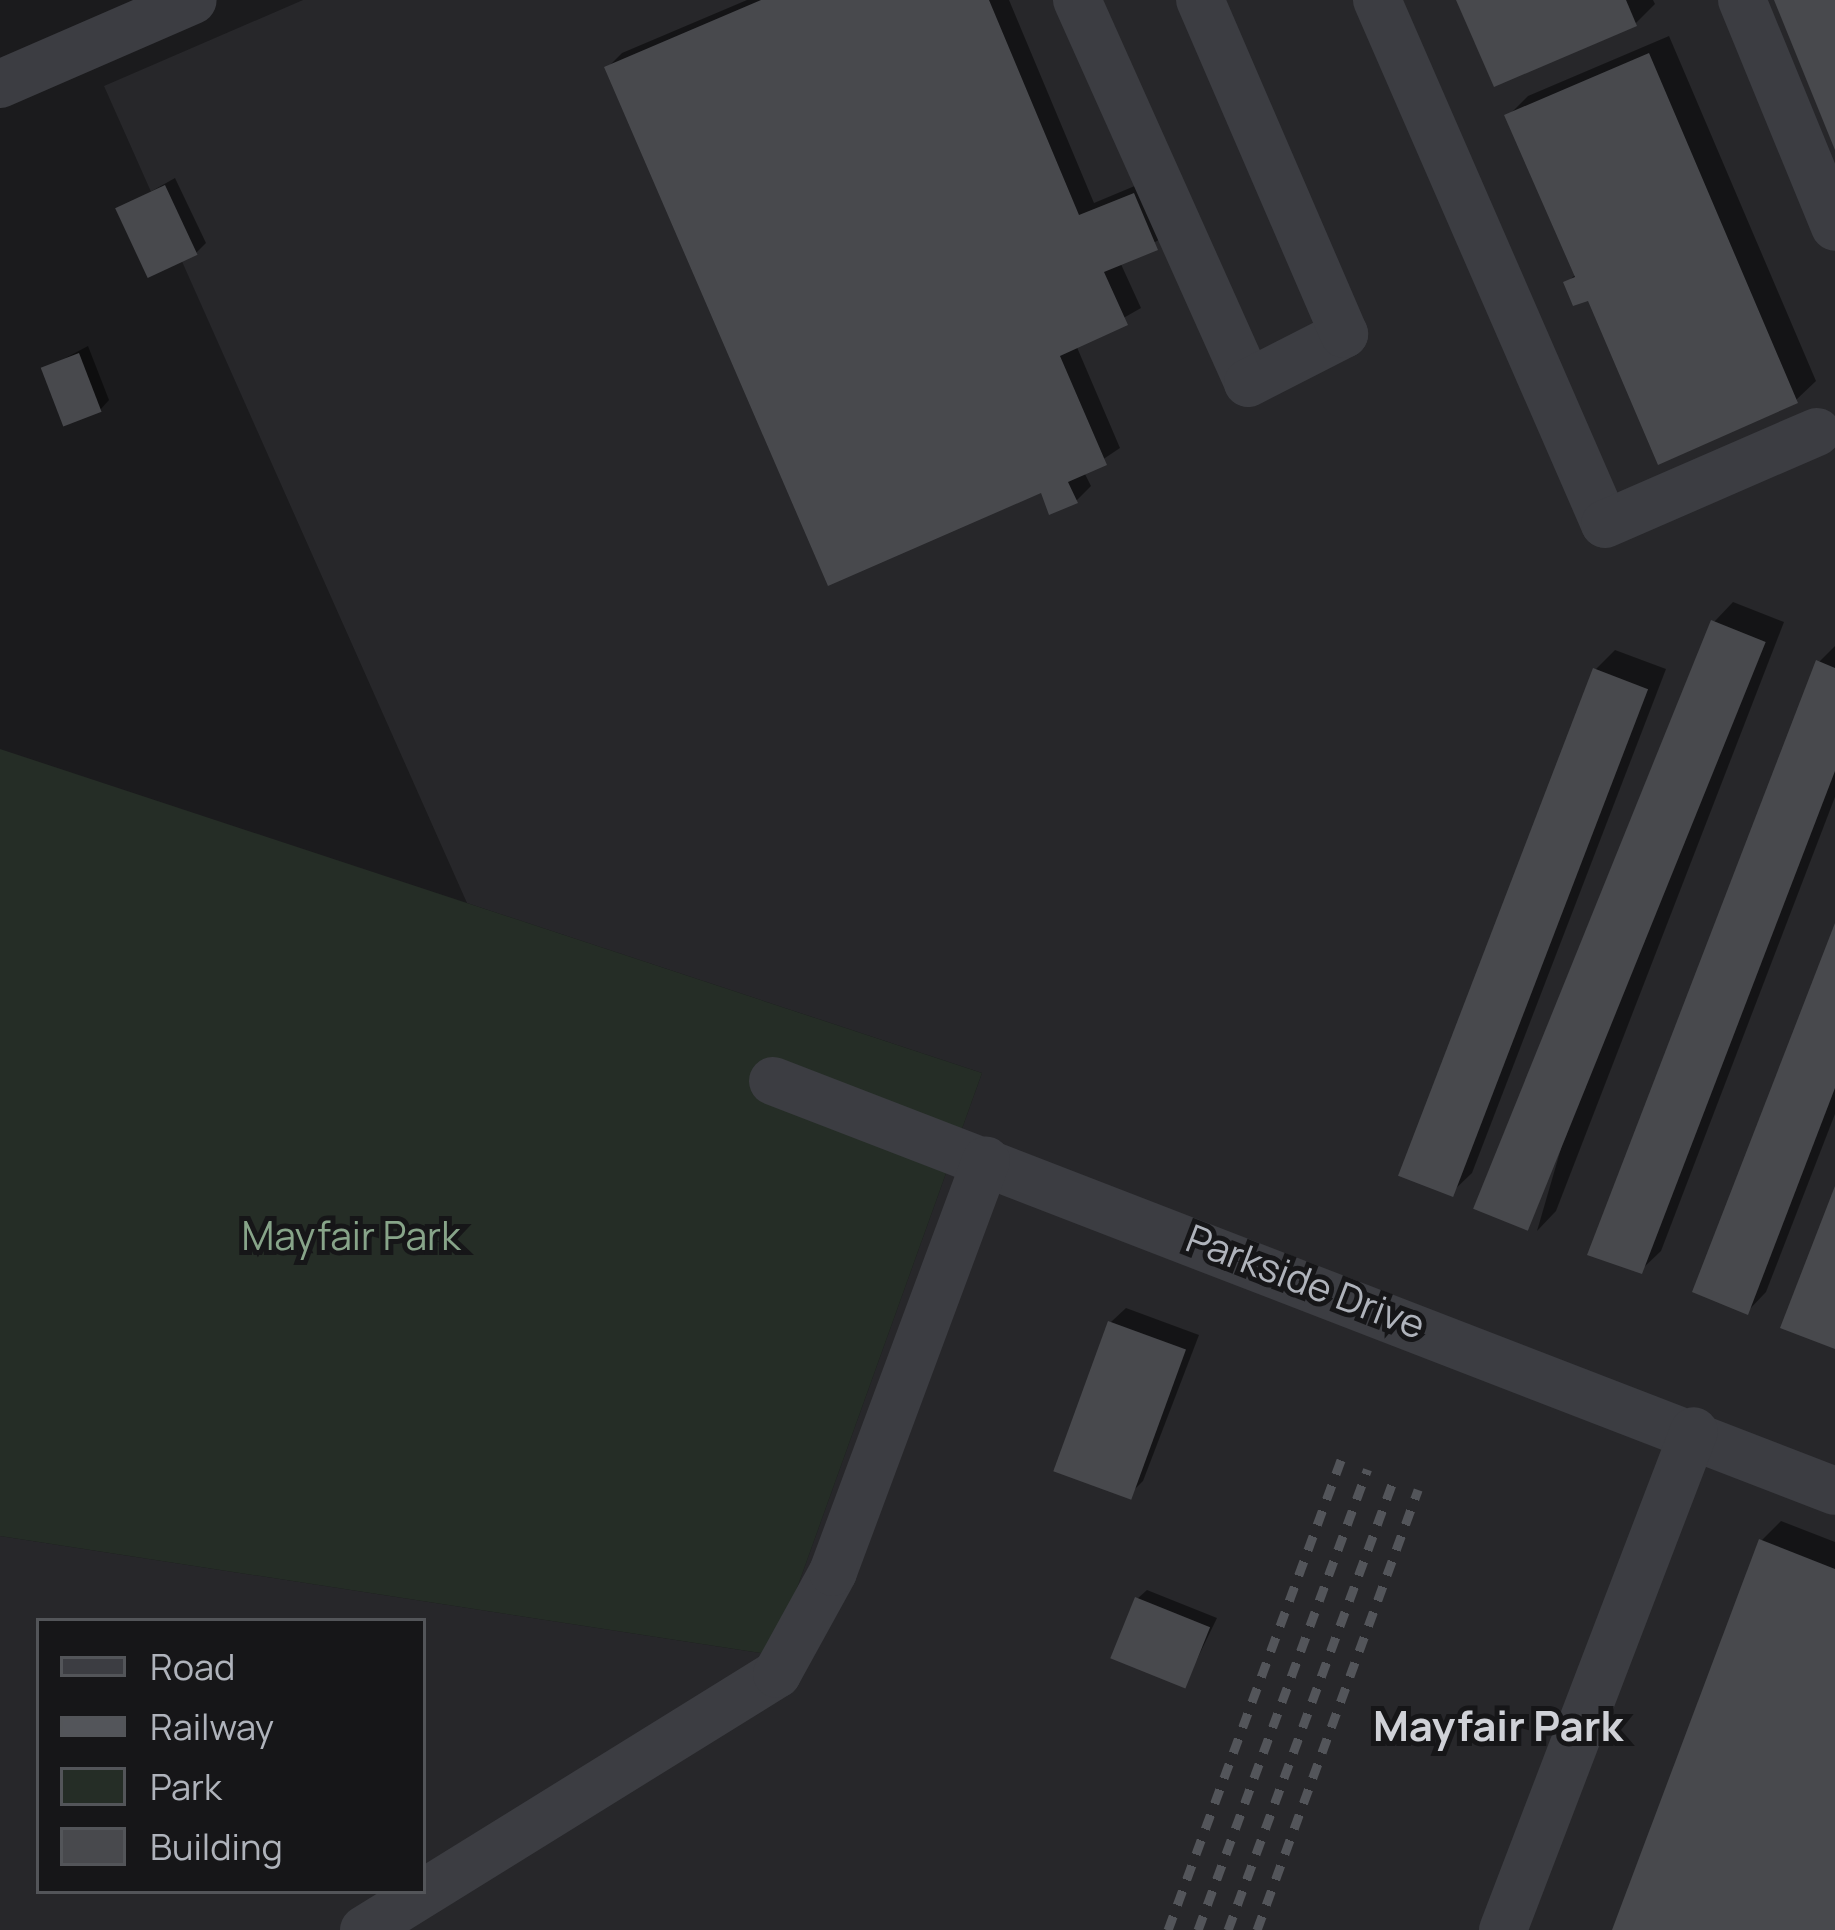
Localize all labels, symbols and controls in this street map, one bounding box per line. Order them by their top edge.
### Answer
park label: Mayfair Park [242,1212,460,1258]
street label: Parkside Drive [1180,1214,1432,1348]
legend [36,1618,426,1894]
text: Road [150,1642,235,1691]
district label: Mayfair Park [1373,1700,1623,1750]
text: Railway [150,1702,274,1751]
text: Park [150,1762,222,1811]
text: Building [150,1822,283,1871]

